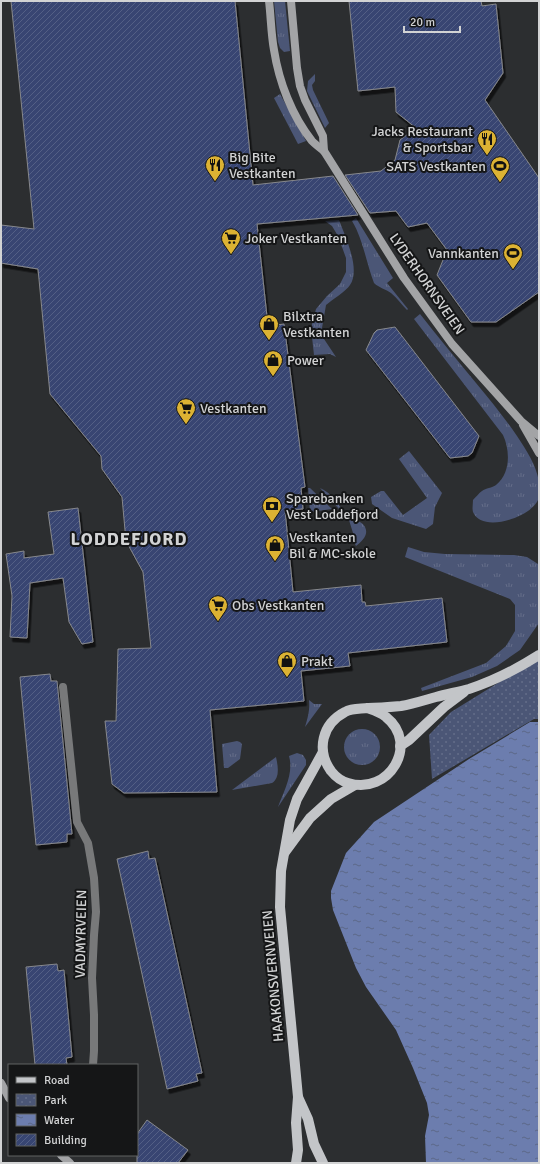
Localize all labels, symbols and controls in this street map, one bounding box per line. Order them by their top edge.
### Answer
scale bar [404,8,460,34]
text: 20 m [410,15,435,30]
place label: Jacks Restaurant & Sportsbar [372,123,474,156]
restaurant icon: Jacks Restaurant & Sportsbar [476,128,498,156]
place label: Big Bite Vestkanten [229,149,296,182]
restaurant icon: Big Bite Vestkanten [204,154,226,182]
sports icon: SATS Vestkanten [489,155,511,183]
place label: SATS Vestkanten [386,158,486,175]
supermarket icon: Joker Vestkanten [220,227,242,255]
place label: Joker Vestkanten [245,230,347,247]
street label: LYDERHORNSVEIEN [386,230,468,338]
sports icon: Vannkanten [502,242,524,270]
place label: Vannkanten [428,245,499,262]
place label: Bilxtra Vestkanten [283,308,350,341]
shop icon: Bilxtra Vestkanten [258,313,280,341]
shop icon: Power [262,349,284,377]
place label: Power [287,352,325,369]
supermarket icon: Vestkanten [175,397,197,425]
place label: Vestkanten [200,400,267,417]
place label: Sparebanken Vest Loddefjord [286,490,378,523]
bank icon: Sparebanken Vest Loddefjord [261,495,283,523]
district label: LODDEFJORD [71,528,187,550]
place label: Vestkanten Bil & MC-skole [289,529,376,562]
shop icon: Vestkanten Bil & MC-skole [264,534,286,562]
supermarket icon: Obs Vestkanten [207,594,229,622]
place label: Obs Vestkanten [232,597,324,614]
shop icon: Prakt [276,650,298,678]
place label: Prakt [301,653,333,670]
street label: VADMYRVEIEN [72,890,90,978]
street label: HAAKONSVERNVEIEN [259,909,287,1043]
legend [8,1064,138,1156]
text: Road [44,1073,70,1088]
text: Park [44,1093,67,1108]
text: Water [44,1113,75,1128]
text: Building [44,1133,87,1148]

